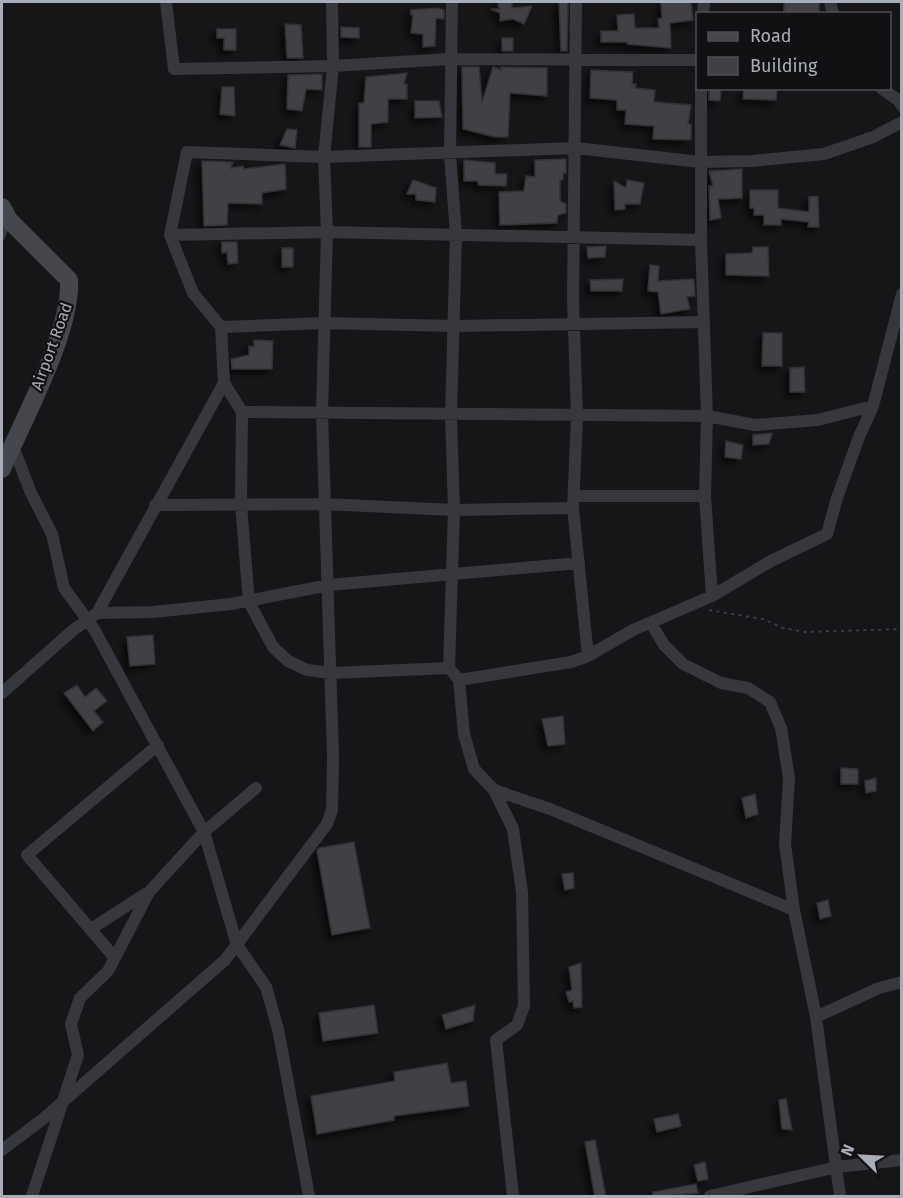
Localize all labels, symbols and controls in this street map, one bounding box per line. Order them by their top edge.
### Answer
legend [696,12,891,90]
text: Road [750,25,792,47]
text: Building [750,55,818,77]
street label: Airport Road [27,300,76,393]
north arrow [831,1126,891,1186]
text: N [837,1141,859,1159]

